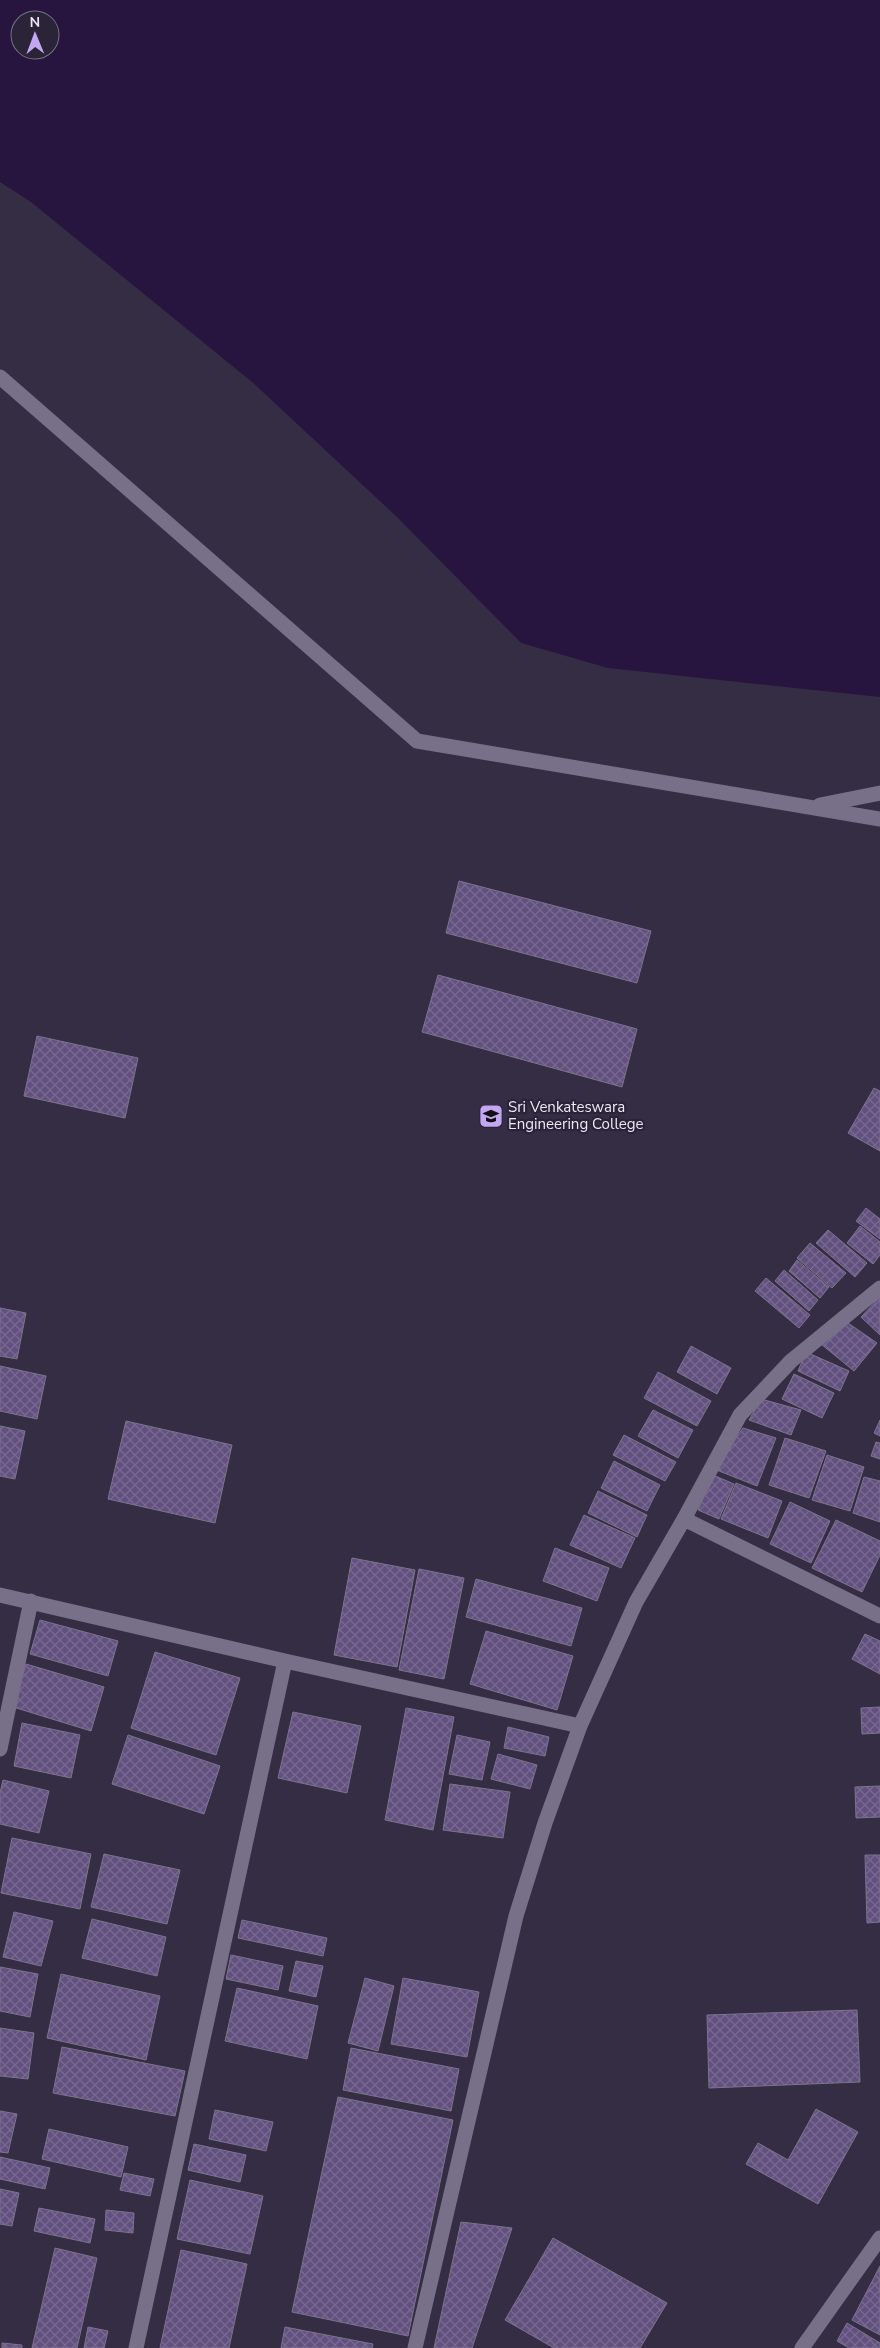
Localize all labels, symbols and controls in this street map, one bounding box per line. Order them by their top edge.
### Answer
north arrow [10,10,60,60]
text: N [29,13,40,32]
place label: Sri Venkateswara Engineering College [508,1097,644,1134]
school or university icon: Sri Venkateswara Engineering College [478,1103,504,1129]

